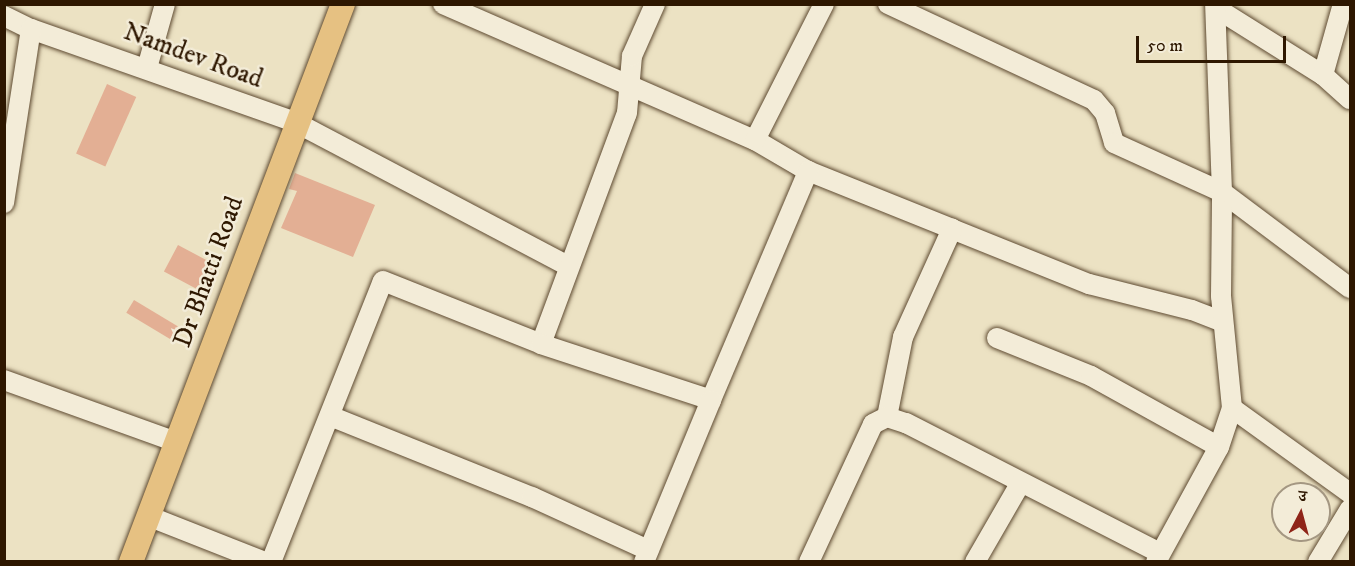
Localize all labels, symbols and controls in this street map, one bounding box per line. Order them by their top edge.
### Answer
street label: Namdev Road [119,16,267,96]
scale bar [1139,24,1289,62]
text: 50 m [1147,35,1183,57]
street label: Dr Bhatti Road [167,192,251,352]
north arrow [1271,482,1331,542]
text: उ [1298,486,1308,506]

